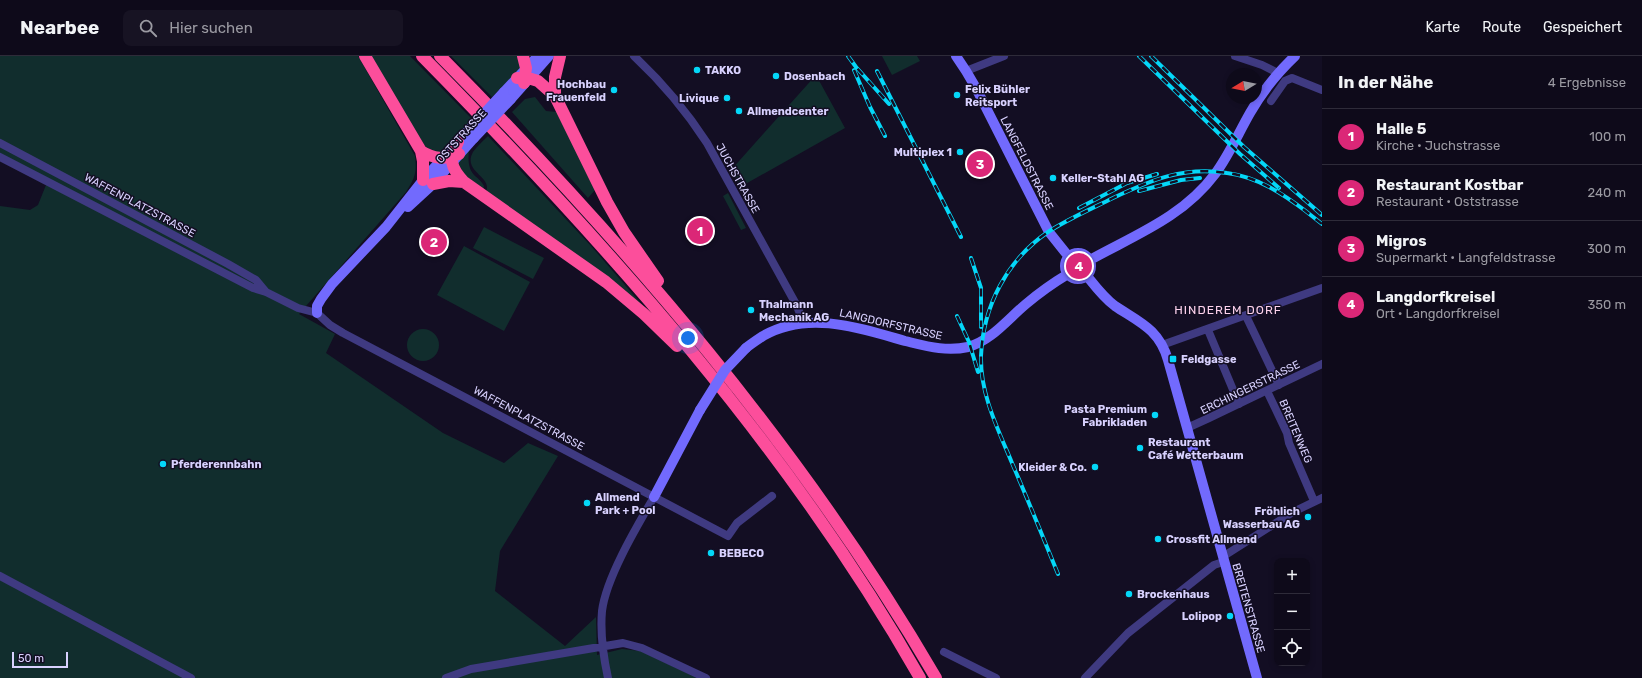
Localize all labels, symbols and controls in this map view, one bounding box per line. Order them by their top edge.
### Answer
search box [123,10,403,46]
text: Nearbee [20,16,99,39]
icon: search [137,17,159,39]
text: Hier suchen [169,19,253,37]
text: Karte [1425,19,1460,36]
text: Route [1482,19,1521,36]
text: Gespeichert [1543,19,1622,36]
place label: TAKKO [705,64,741,77]
marker: TAKKO [692,65,702,75]
north arrow [1226,68,1262,104]
place label: Dosenbach [784,70,845,83]
marker: Dosenbach [771,71,781,81]
text: In der Nähe [1338,72,1433,92]
text: 4 Ergebnisse [1548,75,1626,90]
place label: Hochbau Frauenfeld [546,78,606,104]
place label: Felix Bühler Reitsport [965,83,1030,109]
marker: Hochbau Frauenfeld [609,85,619,95]
marker: Felix Bühler Reitsport [952,90,962,100]
place label: Livique [679,92,719,105]
marker: Livique [722,93,732,103]
place label: Allmendcenter [747,105,829,118]
street label: OSTSTRASSE [434,106,489,166]
marker: Allmendcenter [734,106,744,116]
street label: LANGFELDSTRASSE [997,114,1056,213]
text: Halle 5 [1376,120,1426,138]
text: 1 [1348,129,1354,144]
text: 100 m [1589,129,1626,144]
text: Kirche · Juchstrasse [1376,138,1500,153]
street label: JUCHSTRASSE [713,141,762,216]
place label: Multiplex 1 [894,146,952,159]
marker: Multiplex 1 [955,147,965,157]
pin: 3 [967,149,993,179]
street label: WAFFENPLATZSTRASSE [82,171,198,240]
place label: Keller-Stahl AG [1061,172,1144,185]
marker: Keller-Stahl AG [1048,173,1058,183]
text: Restaurant Kostbar [1376,176,1523,194]
text: 2 [1347,185,1355,200]
text: 240 m [1587,185,1626,200]
text: Restaurant · Oststrasse [1376,194,1519,209]
pin: 1 [687,216,713,246]
pin: 2 [421,227,447,257]
text: Migros [1376,232,1426,250]
text: 3 [1347,241,1355,256]
text: 300 m [1587,241,1626,256]
text: Supermarkt · Langfeldstrasse [1376,250,1555,265]
pin: 4 [1066,251,1092,281]
text: Langdorfkreisel [1376,288,1495,306]
text: 4 [1347,297,1355,312]
text: 350 m [1587,297,1626,312]
place label: Thalmann Mechanik AG [759,298,829,324]
district label: HINDEREM DORF [1174,303,1282,317]
marker: Thalmann Mechanik AG [746,305,756,315]
street label: LANGDORFSTRASSE [838,306,944,343]
text: Ort · Langdorfkreisel [1376,306,1500,321]
your location [678,328,698,348]
place label: Feldgasse [1181,353,1237,366]
marker: Feldgasse [1168,354,1178,364]
street label: ERCHINGERSTRASSE [1198,358,1302,417]
street label: WAFFENPLATZSTRASSE [471,384,587,453]
street label: BREITENWEG [1276,397,1315,465]
place label: Pasta Premium Fabrikladen [1064,403,1147,429]
marker: Pasta Premium Fabrikladen [1150,410,1160,420]
place label: Restaurant Café Wetterbaum [1148,436,1244,462]
marker: Restaurant Café Wetterbaum [1135,443,1145,453]
place label: Pferderennbahn [171,458,261,471]
marker: Pferderennbahn [158,459,168,469]
place label: Kleider & Co. [1018,461,1087,474]
marker: Kleider & Co. [1090,462,1100,472]
place label: Allmend Park + Pool [595,491,656,517]
marker: Allmend Park + Pool [582,498,592,508]
place label: Fröhlich Wasserbau AG [1223,505,1300,531]
marker: Fröhlich Wasserbau AG [1303,512,1313,522]
place label: Crossfit Allmend [1166,533,1257,546]
marker: Crossfit Allmend [1153,534,1163,544]
place label: BEBECO [719,547,764,560]
marker: BEBECO [706,548,716,558]
map controls [1274,558,1310,666]
button: + [1274,558,1310,594]
street label: BREITENSTRASSE [1229,562,1268,655]
place label: Brockenhaus [1137,588,1209,601]
marker: Brockenhaus [1124,589,1134,599]
button: − [1274,594,1310,630]
place label: Lolipop [1182,610,1222,623]
marker: Lolipop [1225,611,1235,621]
button: locate [1274,630,1310,666]
scale bar [12,650,68,669]
text: 50 m [18,652,44,665]

